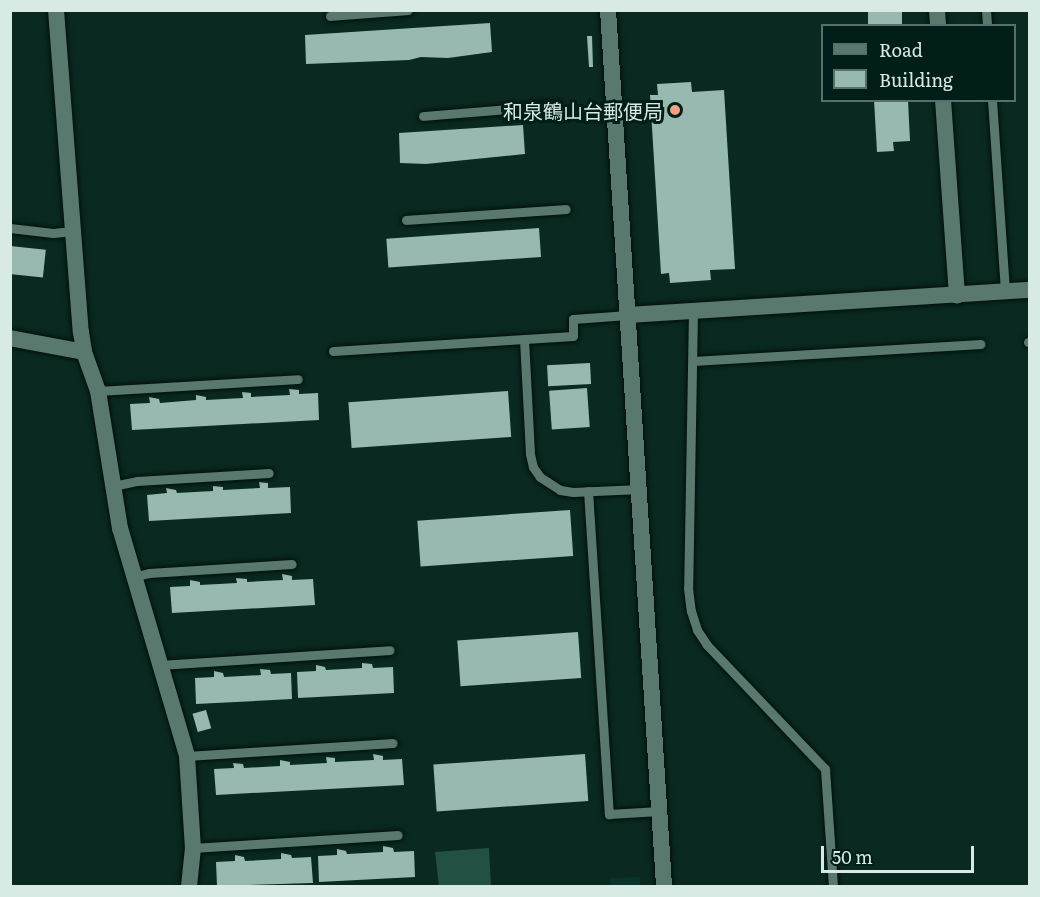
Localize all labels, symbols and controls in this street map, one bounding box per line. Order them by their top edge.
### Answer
legend [821,24,1016,102]
text: Road [879,36,923,63]
text: Building [879,66,953,93]
place label: 和泉鶴山台郵便局 [503,98,663,122]
marker: 和泉鶴山台郵便局 [668,103,682,117]
scale bar [824,834,977,872]
text: 50 m [832,843,873,870]

